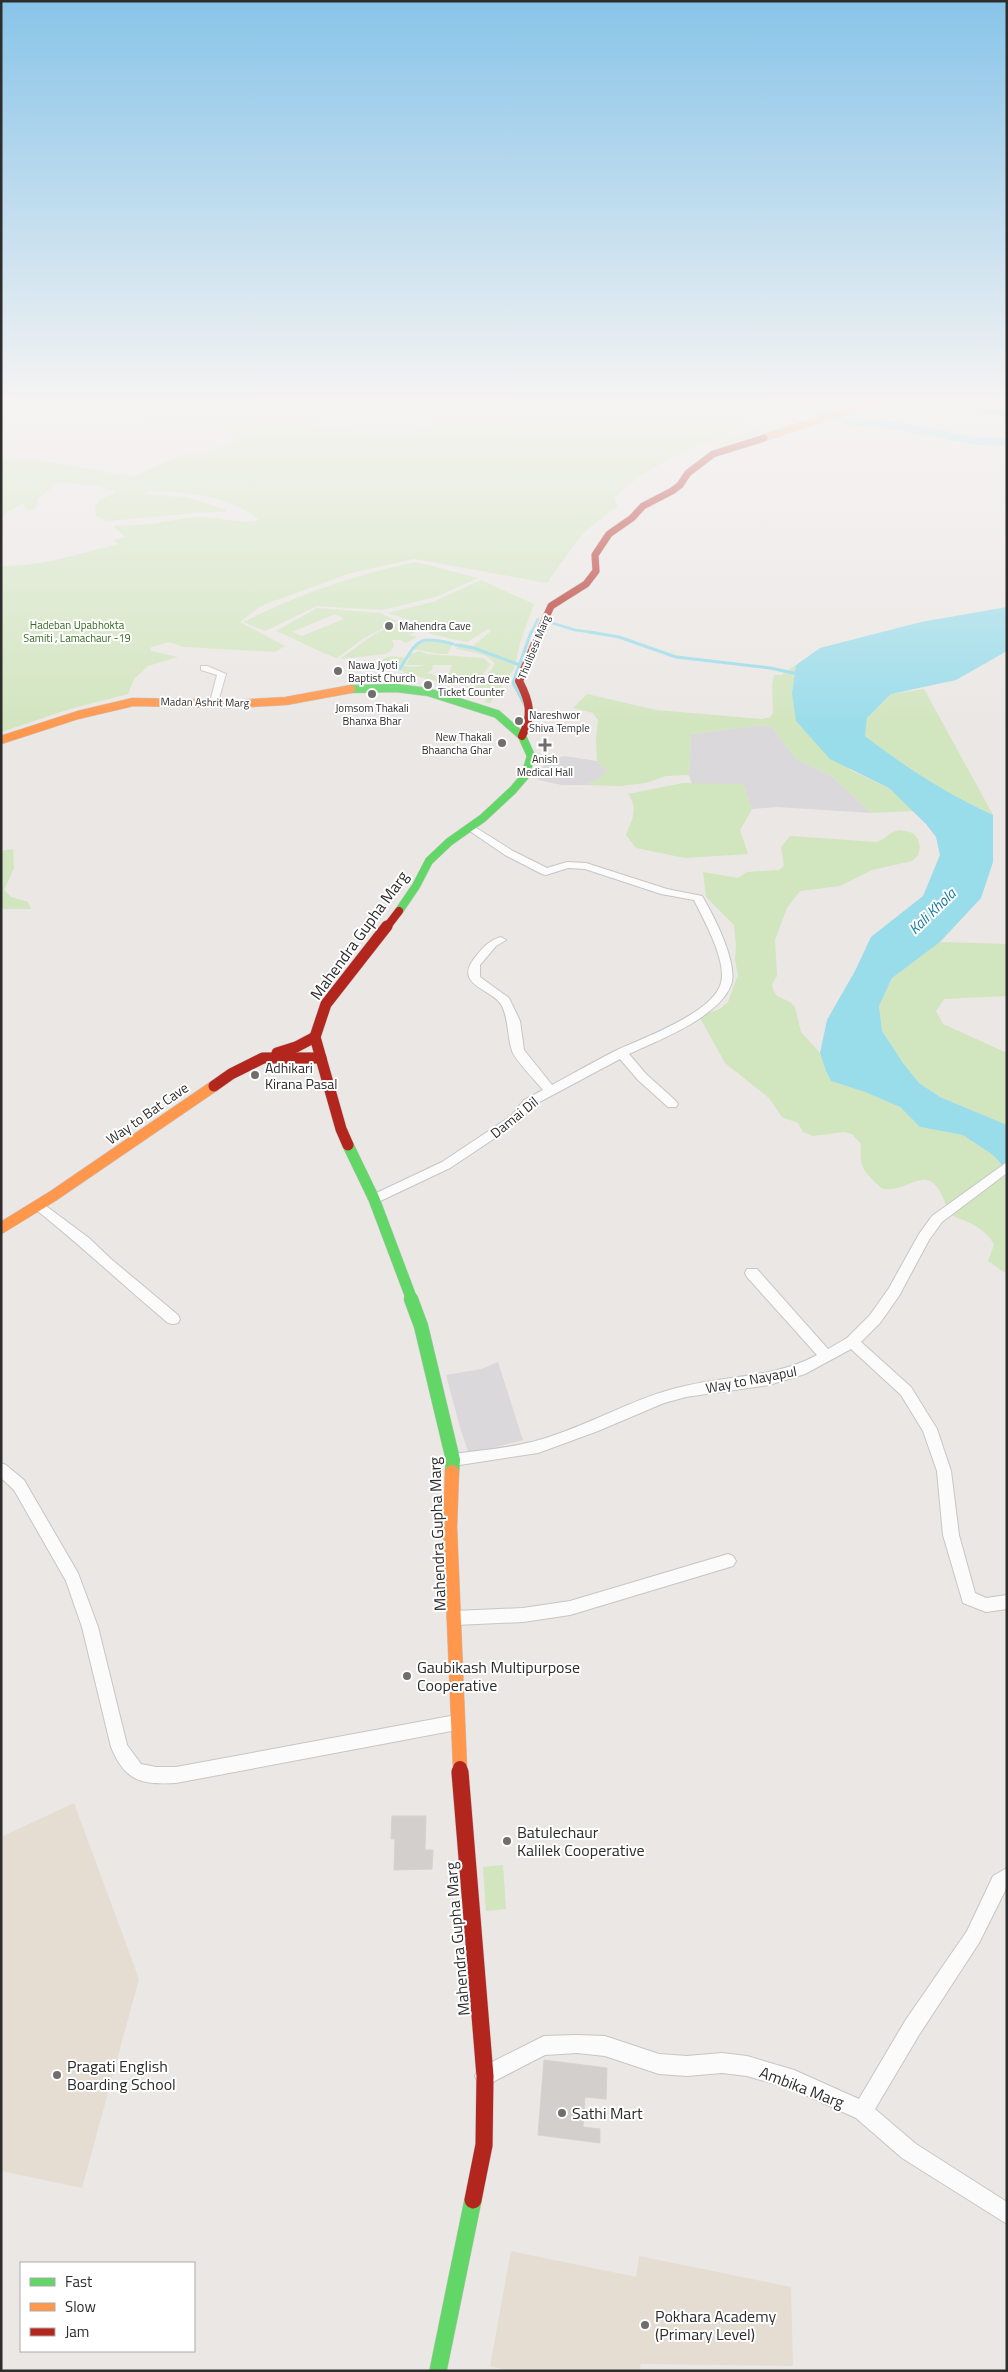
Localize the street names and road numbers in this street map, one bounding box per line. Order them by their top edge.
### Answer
street label: Thulibesi Marg [514,612,554,681]
street label: Madan Ashrit Marg [161,693,250,711]
street label: Mahendra Gupha Marg [304,866,414,1004]
street label: Way to Bat Cave [102,1077,192,1149]
street label: Damai Dil [486,1091,542,1143]
street label: Way to Nayapul [704,1360,798,1398]
street label: Mahendra Gupha Marg [422,1456,452,1612]
street label: Mahendra Gupha Marg [438,1861,476,2017]
street label: Ambika Marg [756,2060,848,2114]

